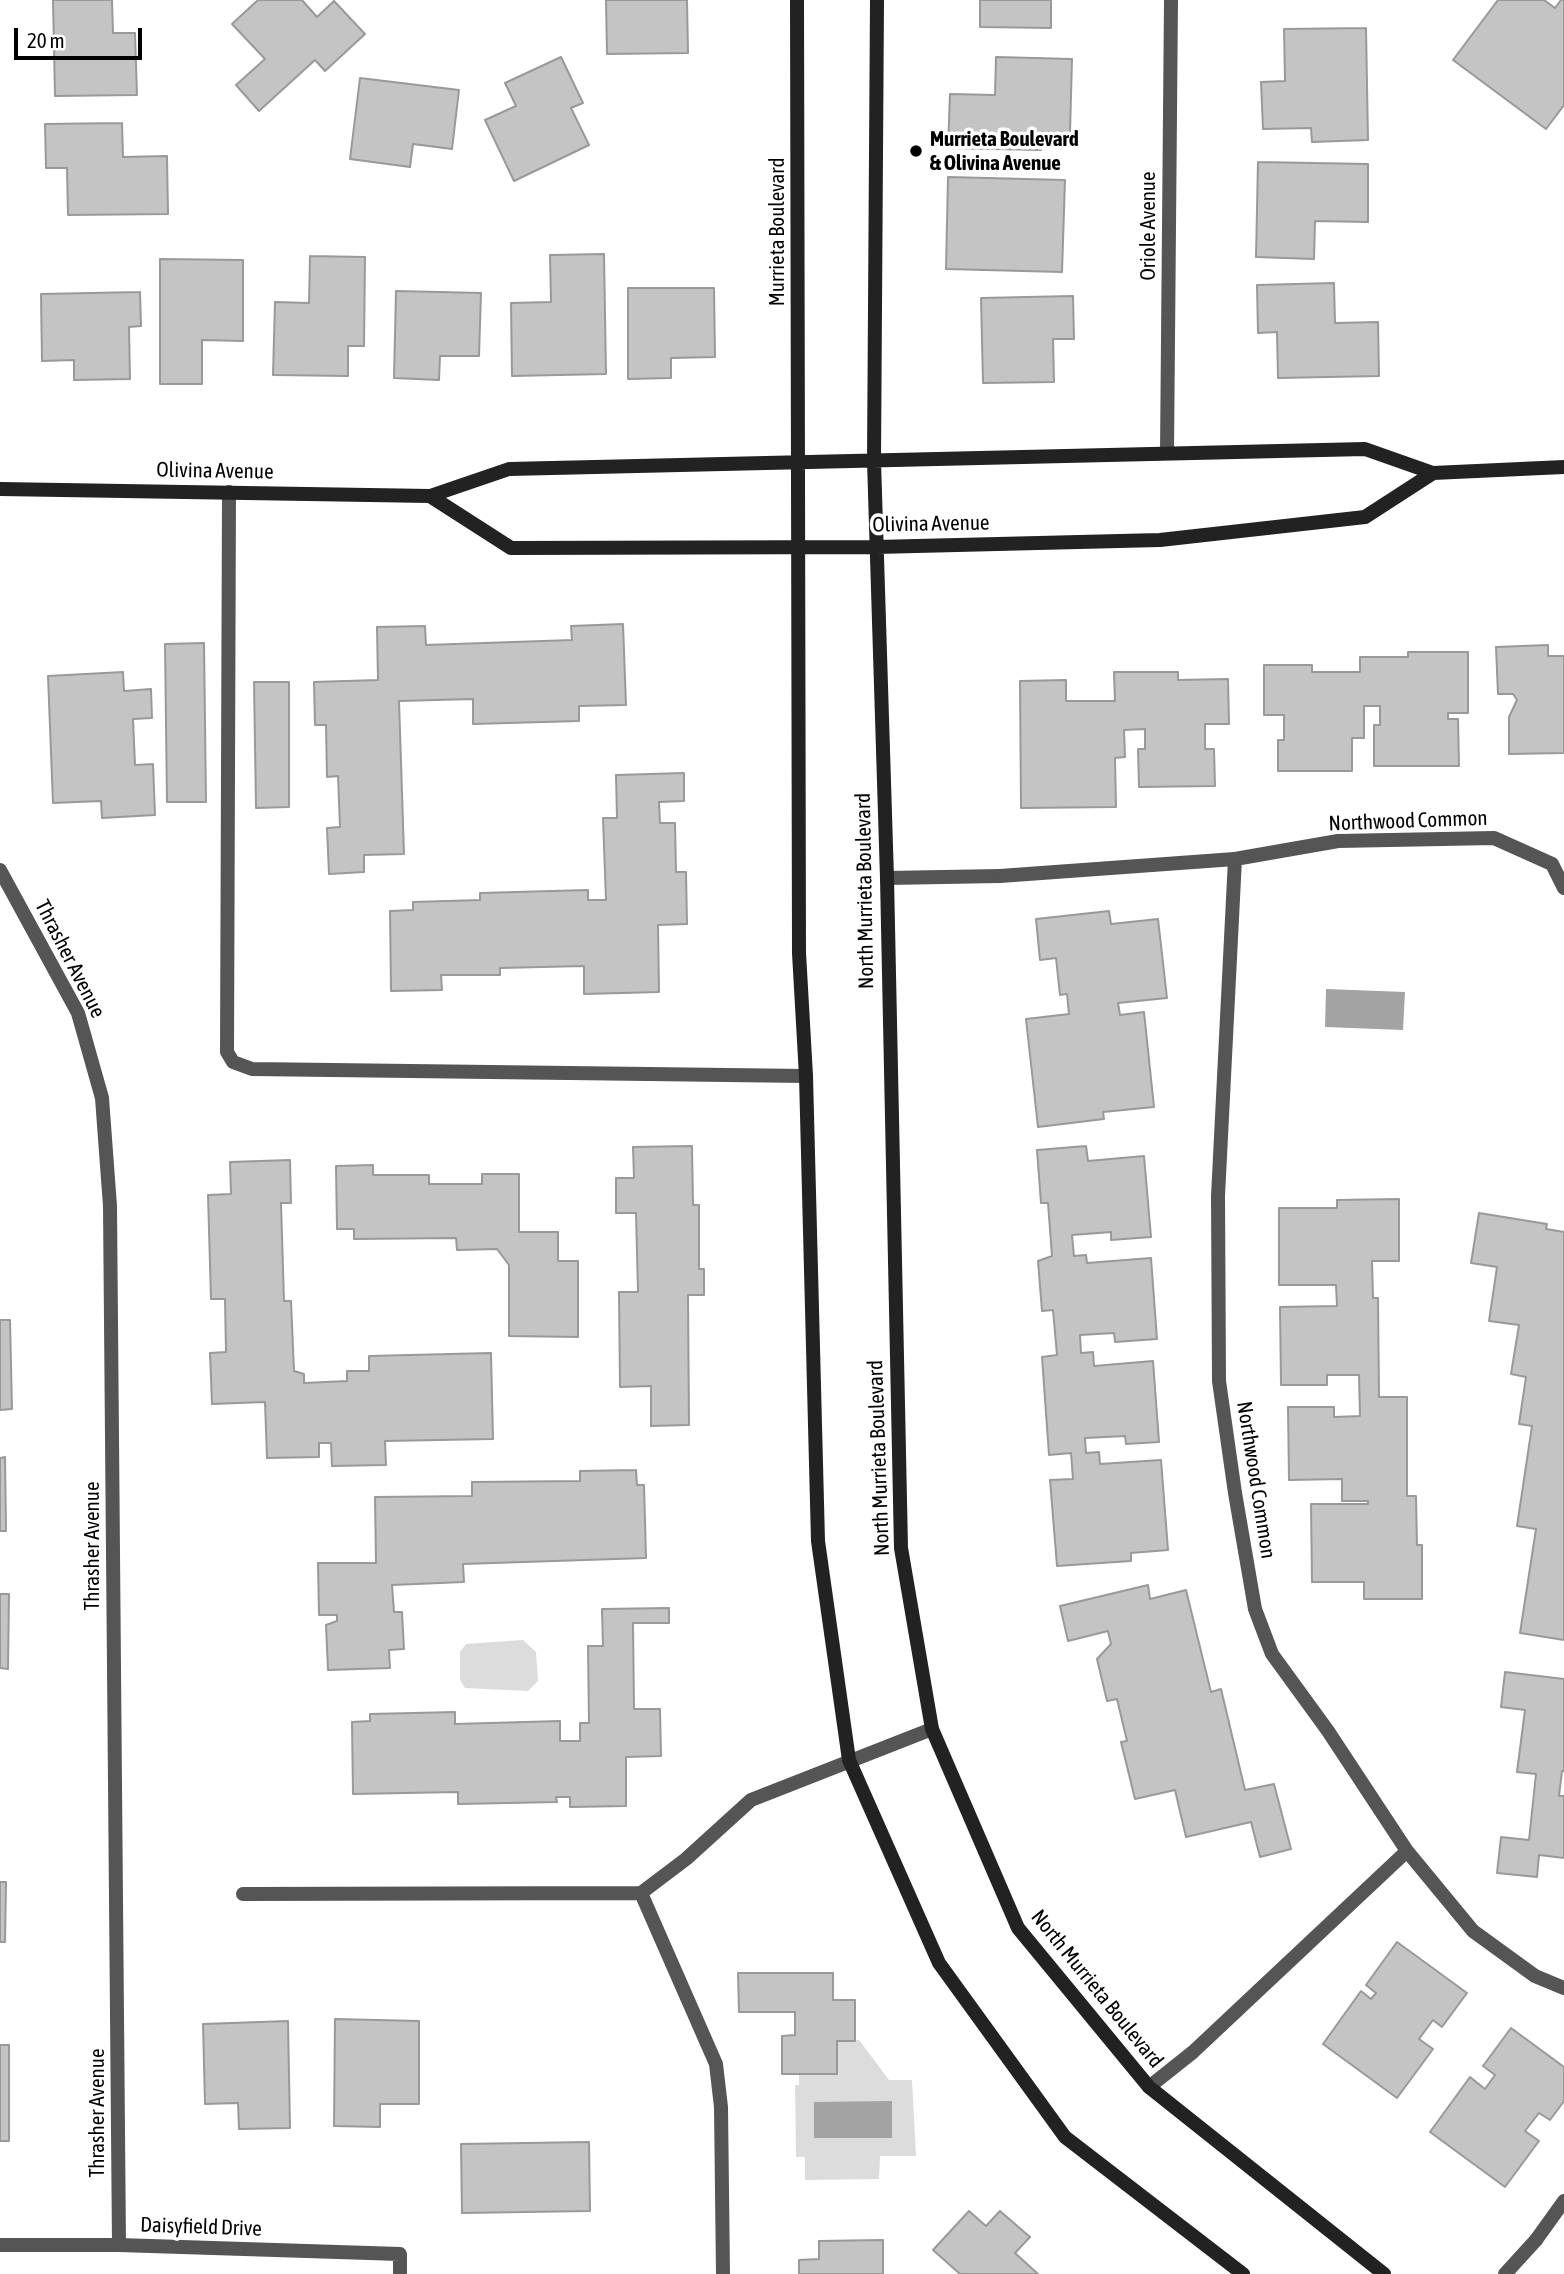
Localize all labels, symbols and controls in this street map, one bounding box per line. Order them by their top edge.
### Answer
scale bar [18,14,145,58]
text: 20 m [27,28,65,52]
place label: Murrieta Boulevard & Olivina Avenue [930,126,1079,176]
marker: Murrieta Boulevard & Olivina Avenue [908,143,924,159]
street label: Murrieta Boulevard [764,158,790,306]
street label: Oriole Avenue [1135,171,1161,281]
street label: Olivina Avenue [156,457,274,485]
street label: Olivina Avenue [872,510,990,538]
street label: North Murrieta Boulevard [851,793,879,989]
street label: Northwood Common [1328,806,1488,836]
street label: Thrasher Avenue [30,896,110,1022]
street label: North Murrieta Boulevard [863,1360,895,1556]
street label: Northwood Common [1231,1400,1281,1560]
street label: Thrasher Avenue [79,1482,105,1610]
street label: North Murrieta Boulevard [1026,1905,1168,2073]
street label: Thrasher Avenue [84,2049,110,2177]
street label: Daisyfield Drive [140,2212,262,2242]

